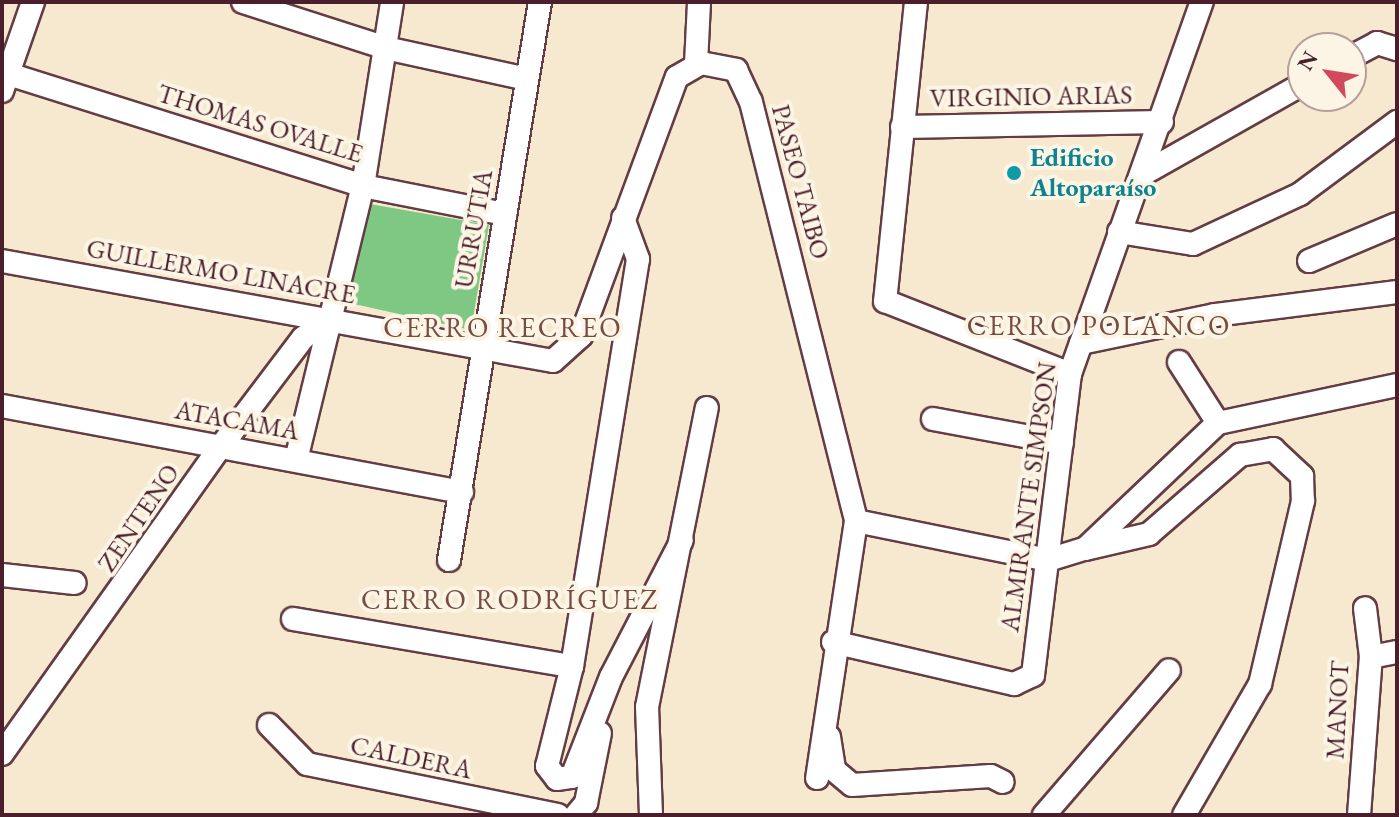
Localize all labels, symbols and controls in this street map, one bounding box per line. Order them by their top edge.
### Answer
north arrow [1287,32,1367,112]
text: N [1291,46,1325,76]
street label: THOMAS OVALLE [154,78,366,170]
street label: VIRGINIO ARIAS [929,80,1133,114]
street label: PASEO TAIBO [764,101,836,263]
place label: Edificio Altoparaíso [1030,142,1156,204]
marker: Edificio Altoparaíso [1005,164,1023,182]
street label: URRUTIA [448,167,500,291]
street label: GUILLERMO LINACRE [84,233,358,311]
district label: CERRO POLANCO [967,308,1231,342]
district label: CERRO RECREO [383,310,623,344]
street label: ALMIRANTE SIMPSON [995,360,1063,634]
street label: ATACAMA [172,395,302,447]
street label: ZENTENO [92,458,186,578]
district label: CERRO RODRÍGUEZ [361,582,659,616]
street label: MANOT [1320,660,1356,760]
street label: CALDERA [347,730,475,786]

